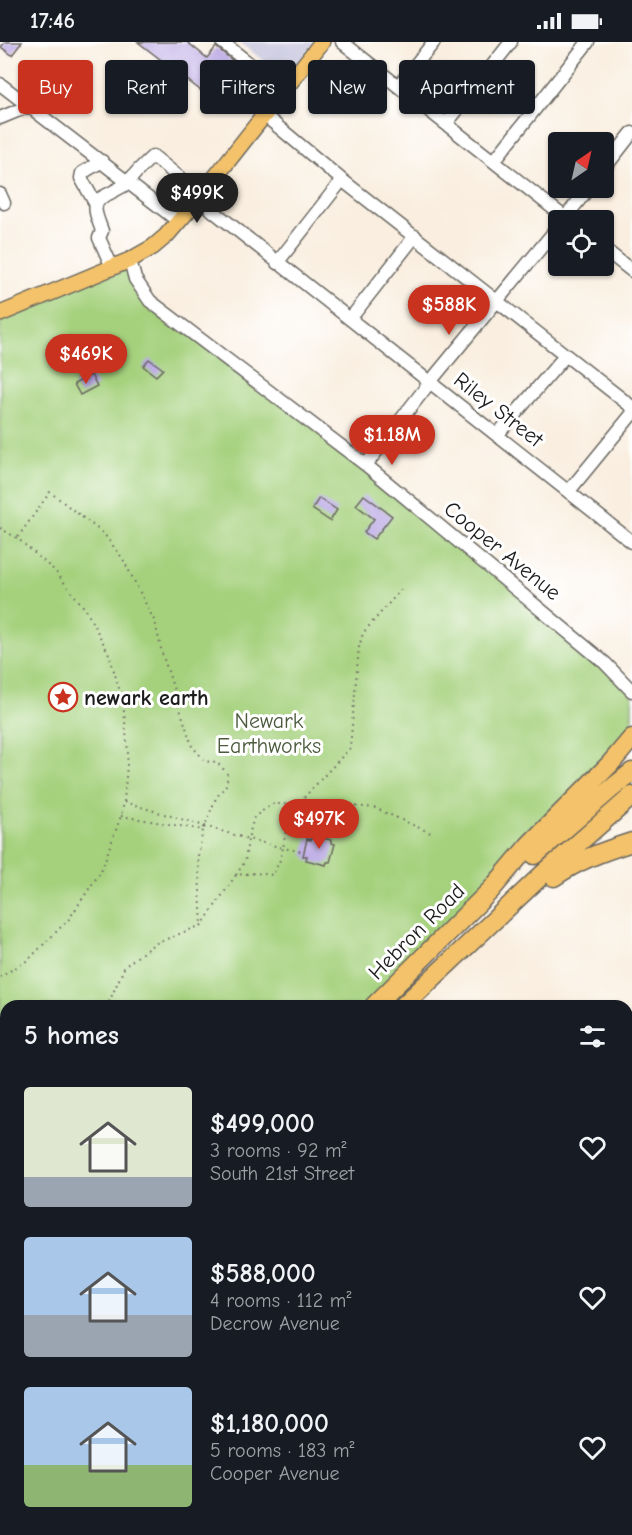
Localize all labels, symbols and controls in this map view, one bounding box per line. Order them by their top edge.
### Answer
text: 17:46 [30,8,75,34]
chip: Buy [18,60,93,114]
chip: Rent [105,60,188,114]
chip: Filters [200,60,296,114]
chip: New [308,60,387,114]
chip: Apartment [399,60,535,114]
north arrow [548,132,614,198]
map controls [548,132,614,276]
pin: $499K [155,173,239,224]
text: $499K [170,181,224,204]
button: locate [548,210,614,276]
pin: $588K [407,285,491,336]
text: $588K [422,293,476,316]
pin: $469K [44,334,128,385]
text: $469K [59,342,113,365]
street label: Riley Street [449,367,549,453]
pin: $1.18M [343,415,441,466]
text: $1.18M [363,423,421,446]
street label: Cooper Avenue [439,496,566,606]
place icon: newark earth [47,681,79,713]
place label: newark earth [84,685,209,711]
park label: Newark Earthworks [217,708,321,759]
pin: $497K [277,799,361,850]
text: $497K [293,807,345,830]
street label: Hebron Road [363,878,470,985]
icon: filters [576,1020,609,1053]
text: 5 homes [24,1021,119,1051]
text: $499,000 [210,1109,315,1139]
icon: home [72,1111,144,1183]
icon: heart [576,1131,609,1164]
text: 3 rooms · 92 m² [210,1139,347,1162]
text: South 21st Street [210,1162,354,1185]
text: $588,000 [210,1259,316,1289]
icon: home [72,1261,144,1333]
icon: heart [576,1281,609,1314]
text: 4 rooms · 112 m² [210,1289,351,1312]
text: Decrow Avenue [210,1312,340,1335]
text: $1,180,000 [210,1409,329,1439]
icon: home [72,1411,144,1483]
icon: heart [576,1431,609,1464]
text: 5 rooms · 183 m² [210,1439,355,1462]
text: Cooper Avenue [210,1462,340,1485]

